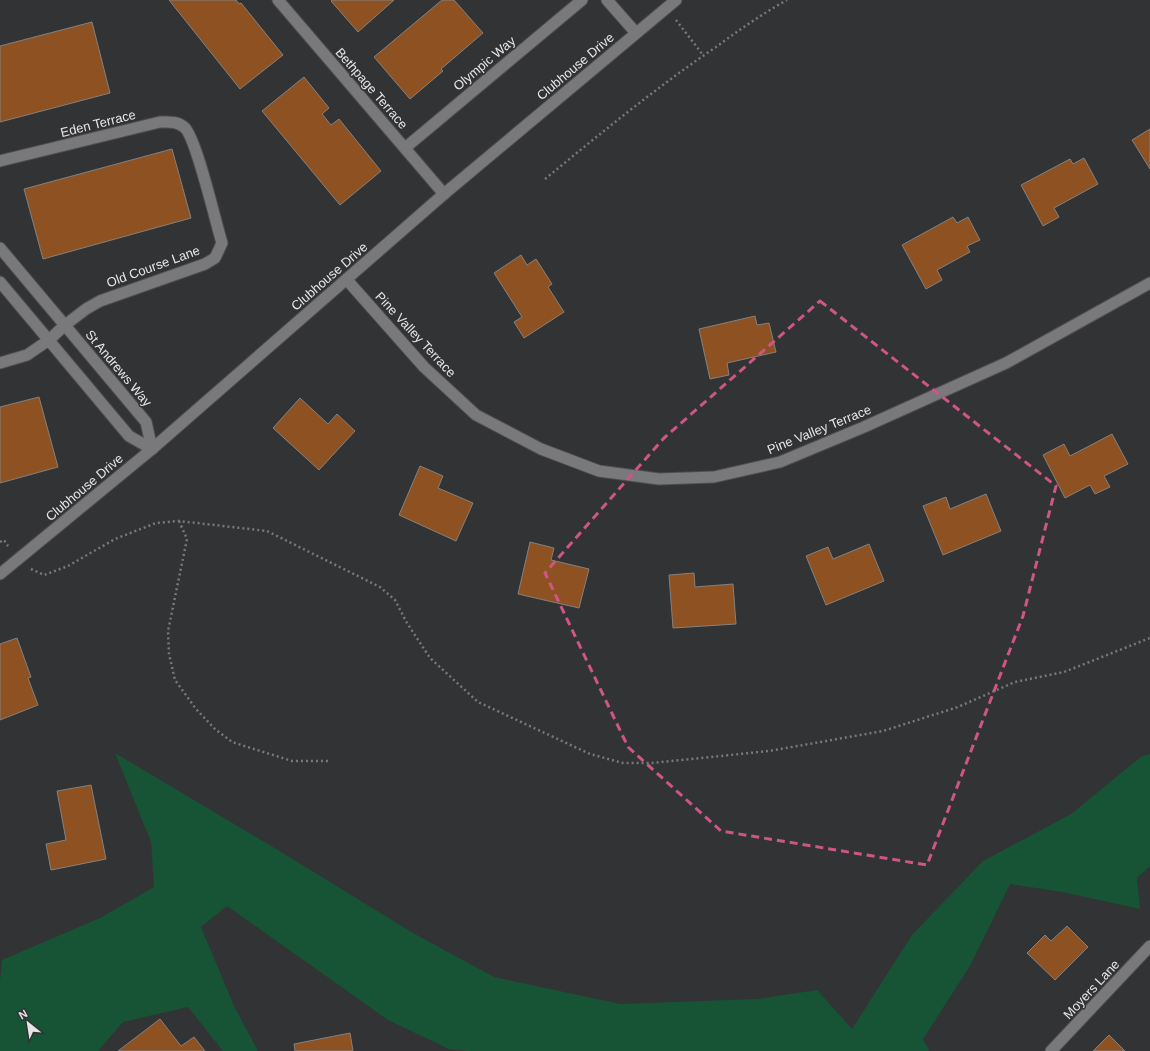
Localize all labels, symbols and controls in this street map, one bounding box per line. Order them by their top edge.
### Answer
street label: Clubhouse Drive [534,30,617,103]
street label: Olympic Way [450,33,519,94]
street label: Bethpage Terrace [332,45,411,132]
street label: Eden Terrace [59,107,137,140]
street label: Clubhouse Drive [288,239,371,314]
street label: Old Course Lane [104,243,202,290]
street label: Pine Valley Terrace [372,289,459,380]
street label: St Andrews Way [82,327,155,410]
street label: Pine Valley Terrace [765,402,873,457]
street label: Clubhouse Drive [43,451,126,524]
street label: Moyers Lane [1060,957,1122,1022]
north arrow [8,1003,48,1043]
text: N [17,1007,29,1022]

